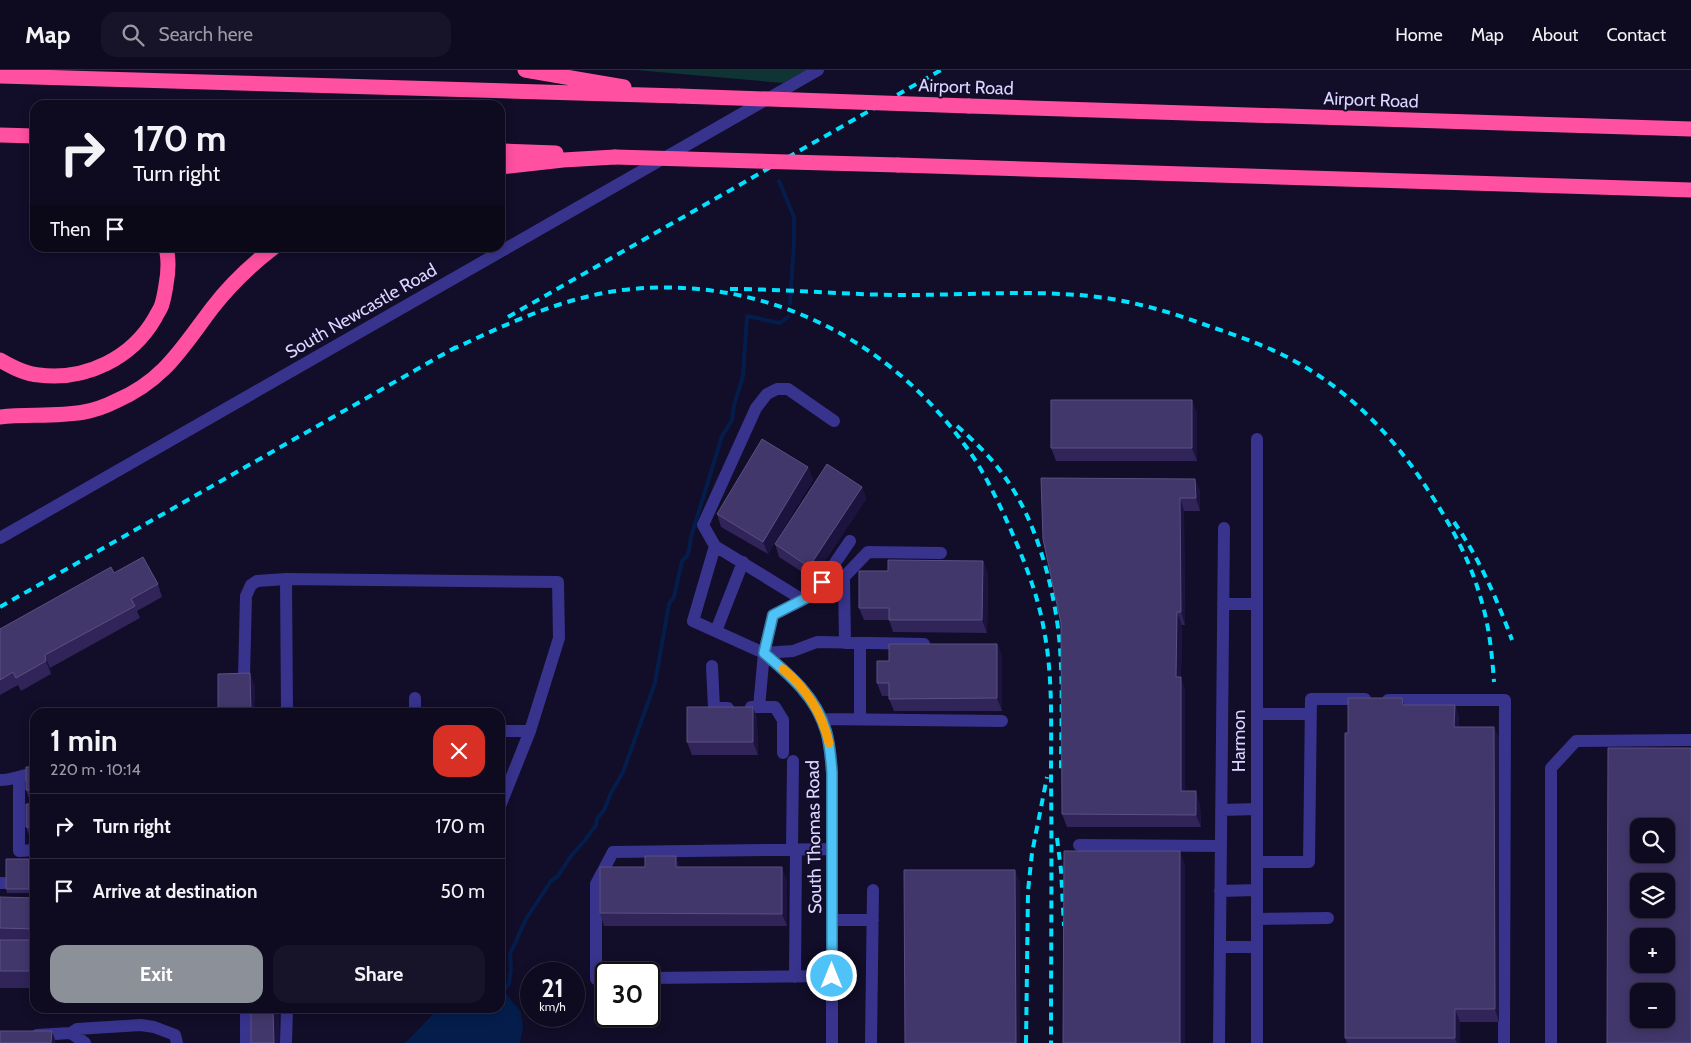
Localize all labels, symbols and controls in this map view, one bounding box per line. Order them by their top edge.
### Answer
search box [101,12,451,57]
text: Map [25,20,71,49]
icon: search [119,21,147,49]
text: Search here [159,23,253,46]
text: Home [1395,24,1443,46]
text: Map [1471,24,1504,46]
text: About [1532,24,1578,46]
text: Contact [1606,24,1666,46]
street label: Airport Road [918,74,1014,100]
street label: Airport Road [1323,87,1419,113]
text: 170 m [133,117,226,160]
icon: right [50,120,115,185]
text: Turn right [133,160,220,187]
icon: arrive [101,215,129,243]
text: Then [50,218,91,241]
street label: South Newcastle Road [281,259,441,363]
pin [801,561,843,603]
icon: arrive [808,568,836,596]
street label: Harmon [1228,710,1250,772]
text: 1 min [50,722,118,759]
button: close [433,725,485,777]
text: 220 m · 10:14 [50,760,141,779]
street label: South Thomas Road [802,760,826,914]
icon: right [50,812,78,840]
text: Turn right [93,815,171,838]
text: 170 m [435,815,485,838]
map controls [1630,818,1675,1028]
button: search [1630,818,1675,863]
button: layers [1630,873,1675,918]
icon: arrive [50,877,78,905]
text: Arrive at destination [93,880,257,903]
text: 50 m [441,880,485,903]
button: + [1630,928,1675,973]
button: Exit [50,945,263,1003]
button: Share [273,945,485,1003]
position arrow [805,949,857,1001]
speed limit sign: 30 [595,962,660,1027]
text: 21 [541,973,564,1003]
button: − [1630,983,1675,1028]
text: km/h [539,999,566,1014]

